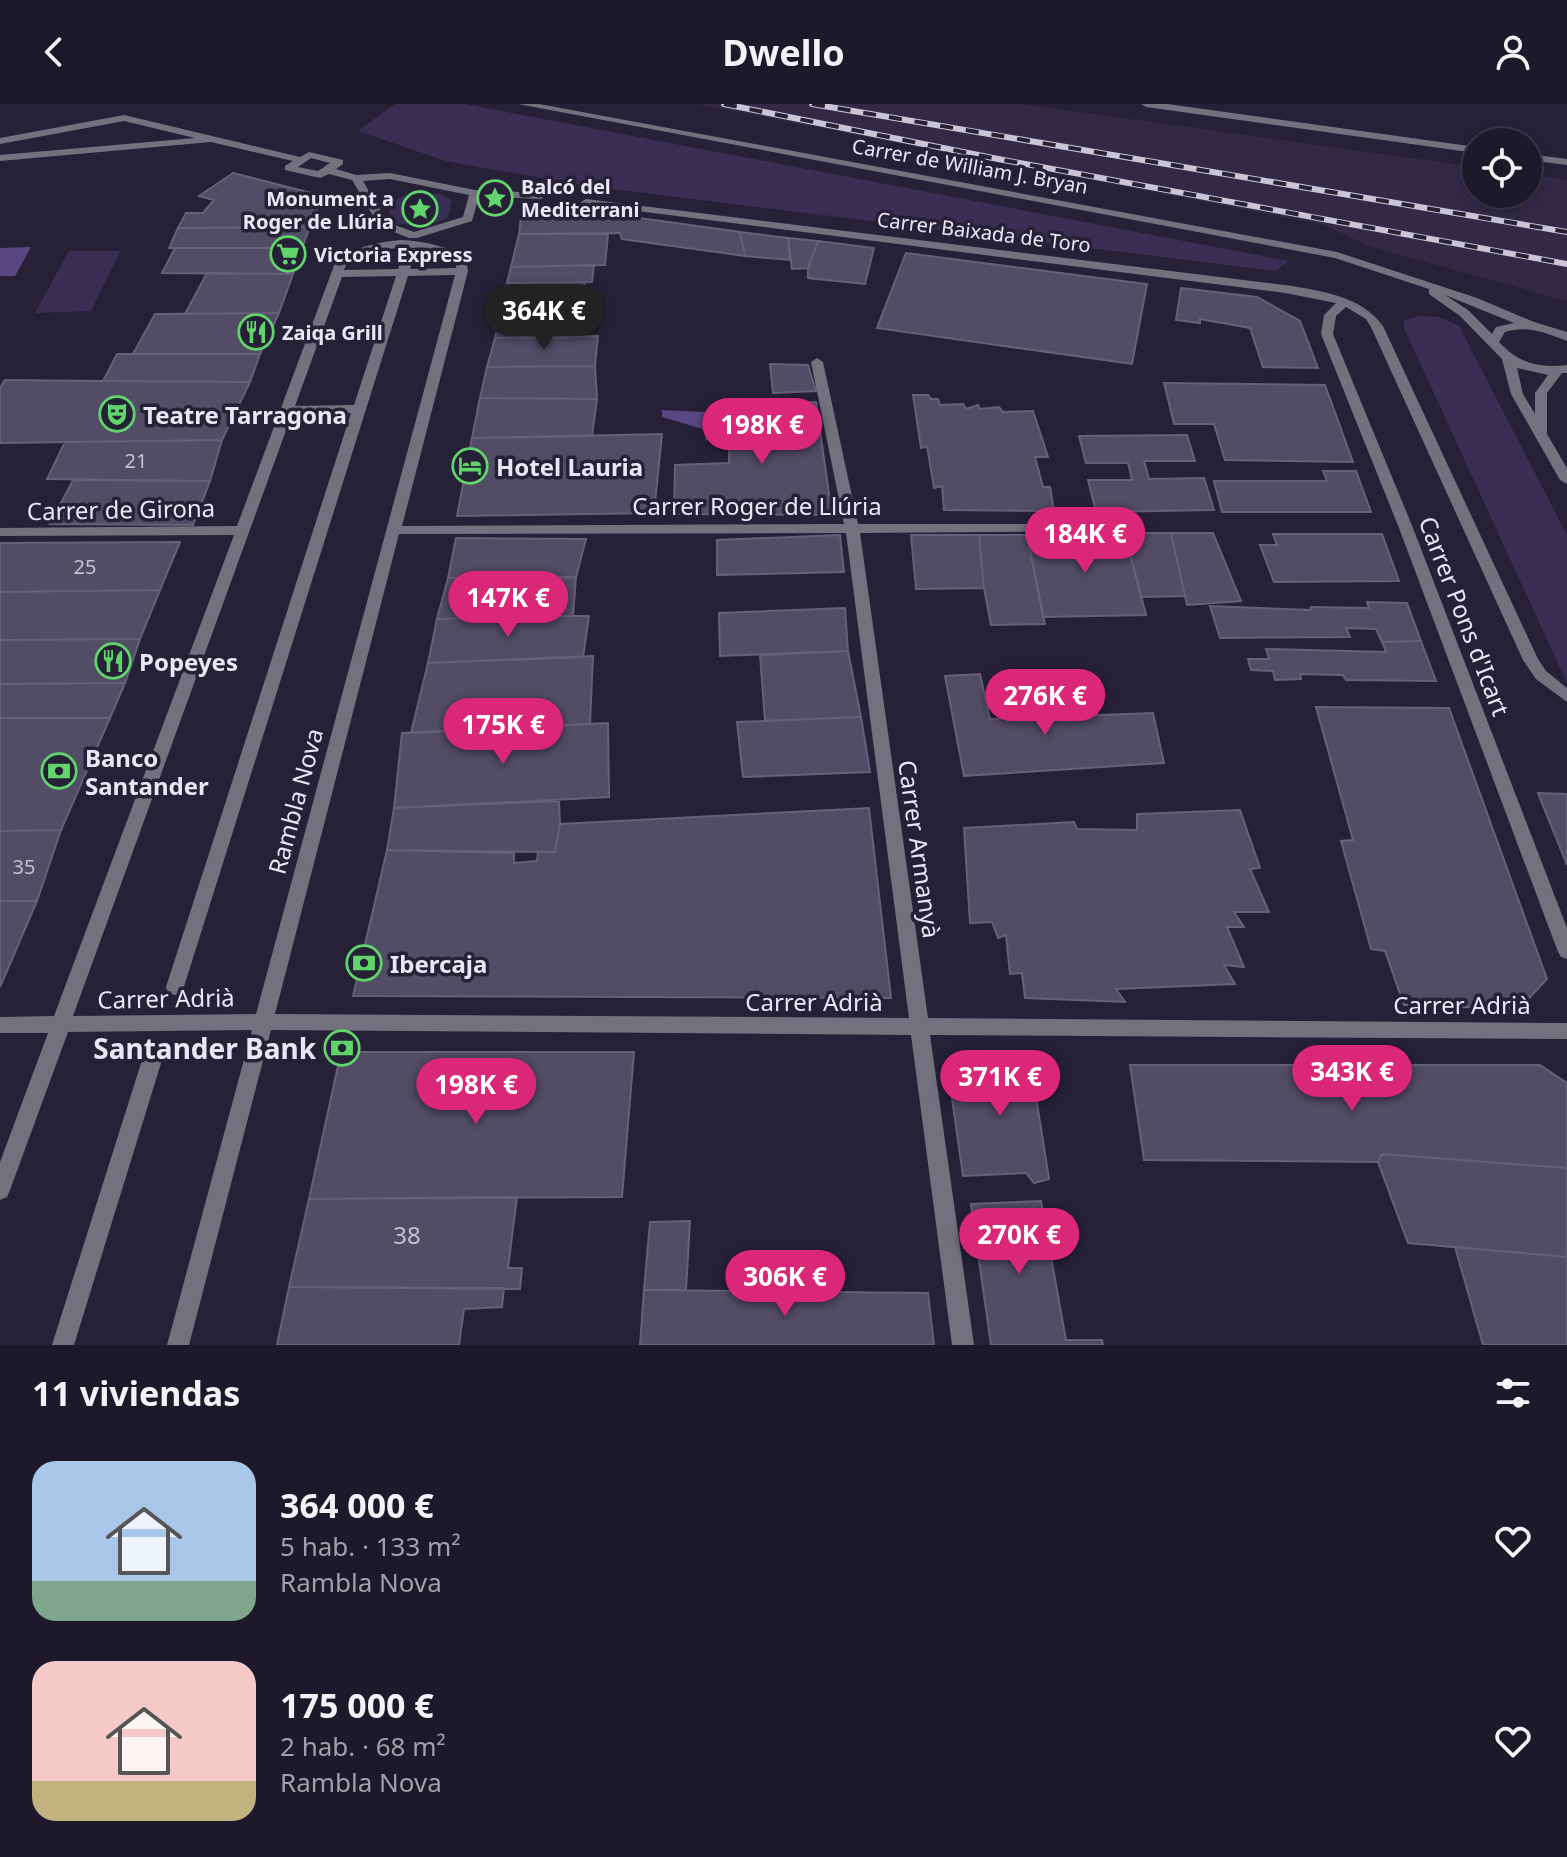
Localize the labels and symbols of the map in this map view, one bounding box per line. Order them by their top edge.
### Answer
street label: Carrer de William J. Bryan [850,132,1090,200]
place label: Balcó del Mediterrani [521,173,639,223]
place icon: Balcó del Mediterrani [476,179,514,217]
place label: Monument a Roger de Llúria [243,185,394,235]
place icon: Monument a Roger de Llúria [401,190,439,228]
street label: Carrer Baixada de Toro [876,205,1092,259]
supermarket icon: Victoria Express [269,235,307,273]
place label: Victoria Express [314,241,473,268]
pin: 364K € [479,284,609,352]
restaurant icon: Zaiqa Grill [237,313,275,351]
place label: Zaiqa Grill [282,319,383,346]
theatre icon: Teatre Tarragona [98,395,136,433]
place label: Teatre Tarragona [143,398,347,431]
pin: 198K € [697,398,827,466]
house number: 21 [125,447,147,474]
hotel icon: Hotel Lauria [451,447,489,485]
place label: Hotel Lauria [496,450,643,483]
street label: Carrer Roger de Llúria [632,489,882,522]
street label: Carrer de Girona [27,491,215,527]
pin: 184K € [1020,507,1150,575]
street label: Carrer Pons d'Icart [1412,512,1518,721]
house number: 25 [74,553,96,580]
pin: 147K € [443,571,573,639]
restaurant icon: Popeyes [94,642,132,680]
place label: Popeyes [139,645,238,678]
pin: 276K € [980,669,1110,737]
pin: 175K € [438,698,568,766]
street label: Rambla Nova [260,725,330,877]
place label: Banco Santander [85,741,209,802]
bank icon: Banco Santander [40,752,78,790]
street label: Carrer Armanyà [891,758,949,940]
house number: 35 [13,853,35,880]
bank icon: Ibercaja [345,944,383,982]
place label: Ibercaja [390,947,487,980]
street label: Carrer Adrià [97,980,235,1016]
street label: Carrer Adrià [745,985,883,1018]
street label: Carrer Adrià [1393,988,1531,1021]
place label: Santander Bank [93,1029,317,1067]
bank icon: Santander Bank [323,1029,361,1067]
pin: 343K € [1287,1045,1417,1113]
pin: 371K € [935,1050,1065,1118]
pin: 198K € [411,1058,541,1126]
pin: 270K € [954,1208,1084,1276]
house number: 38 [393,1218,421,1251]
pin: 306K € [720,1250,850,1318]

